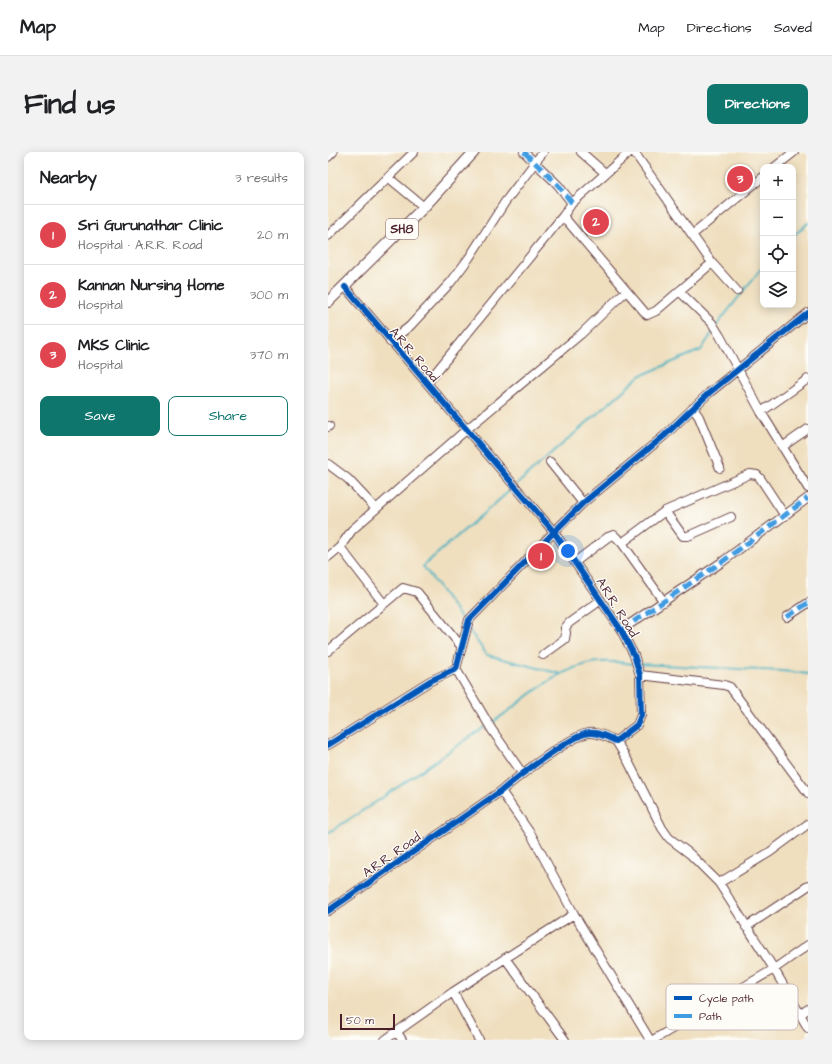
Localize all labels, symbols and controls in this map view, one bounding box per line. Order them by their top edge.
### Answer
text: Map [20,14,56,41]
text: Map [638,18,665,38]
text: Directions [687,18,752,38]
text: Saved [774,18,812,38]
button: Directions [707,84,808,124]
text: Find us [24,85,115,124]
pin: 3 [727,164,753,194]
map controls [760,164,796,308]
button: + [760,164,796,200]
text: Nearby [40,166,97,190]
text: 3 results [235,169,288,187]
button: − [760,200,796,236]
pin: 2 [583,207,609,237]
text: Sri Gurunathar Clinic [78,215,223,236]
road number: SH8 [386,219,418,239]
text: 1 [52,226,54,244]
text: 20 m [257,226,288,244]
text: Hospital · A.R.R. Road [78,236,202,254]
button: locate [760,236,796,272]
button: layers [760,272,796,308]
text: Kannan Nursing Home [78,275,225,296]
text: 2 [49,286,57,304]
text: 300 m [250,286,288,304]
text: Hospital [78,296,123,314]
street label: A.R.R. Road [385,323,443,386]
text: MKS Clinic [78,335,150,356]
text: 3 [50,346,56,364]
text: 370 m [250,346,288,364]
text: Hospital [78,356,123,374]
button: Save [40,396,160,436]
button: Share [168,396,288,436]
pin: 1 [528,541,554,571]
your location [558,541,578,561]
street label: A.R.R. Road [592,574,643,641]
street label: A.R.R. Road [359,828,425,882]
legend [666,984,798,1030]
text: Cycle path [699,991,754,1007]
text: Path [699,1009,722,1024]
scale bar [340,1012,395,1031]
text: 50 m [346,1013,374,1028]

